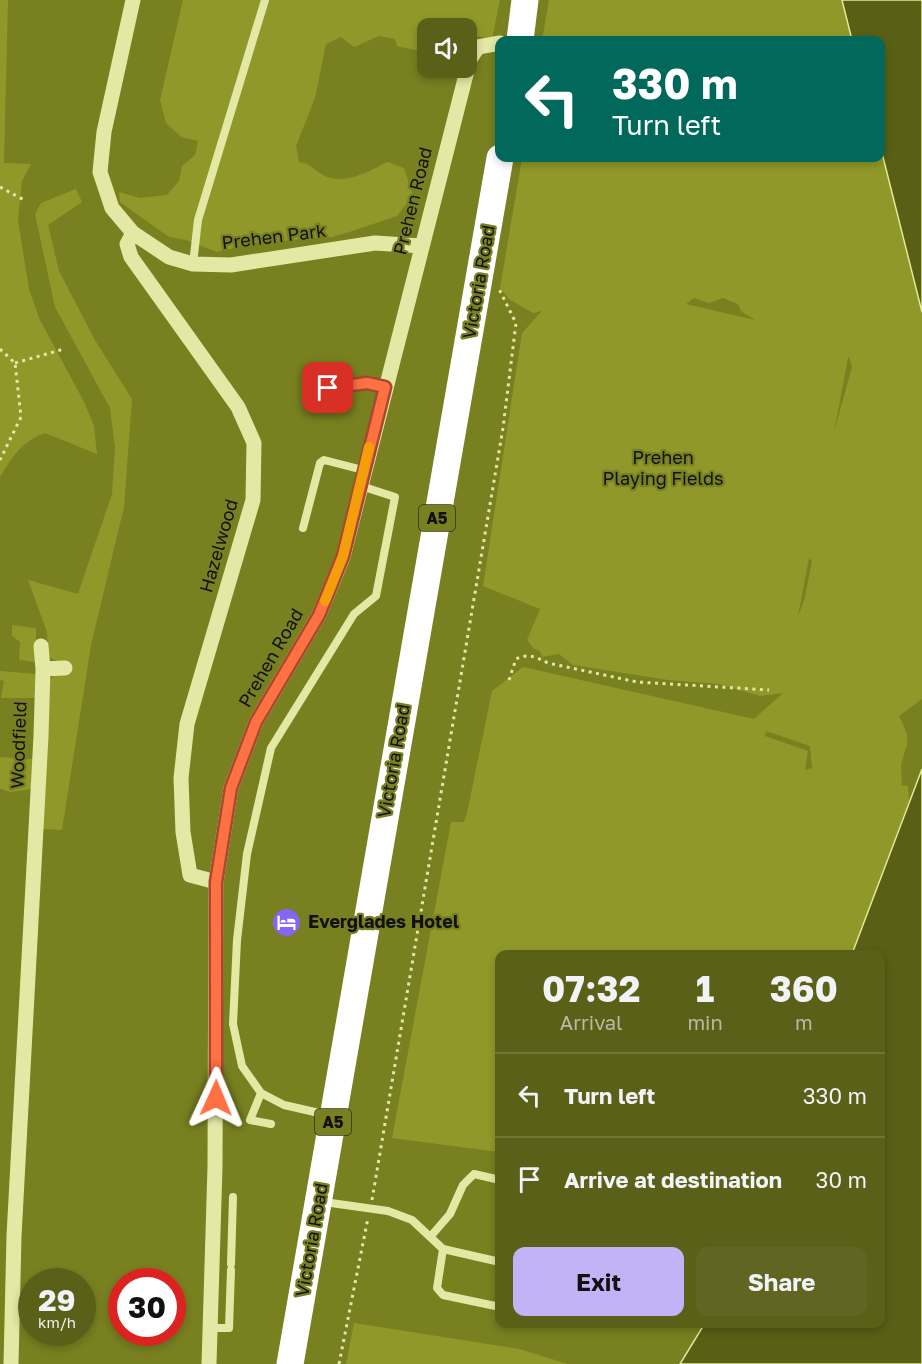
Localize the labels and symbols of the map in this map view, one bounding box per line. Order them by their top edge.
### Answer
street label: Prehen Road [388,145,436,257]
street label: Prehen Park [220,219,327,253]
street label: Victoria Road [457,223,499,341]
pin [302,362,353,413]
park label: Prehen Playing Fields [602,446,724,489]
street label: Hazelwood [194,496,242,595]
road number: A5 [419,505,455,531]
street label: Prehen Road [233,604,307,711]
street label: Woodfield [5,701,31,789]
street label: Victoria Road [372,702,414,820]
hotel icon: Everglades Hotel [271,906,303,938]
place label: Everglades Hotel [308,910,459,932]
position arrow [184,1066,248,1130]
road number: A5 [315,1109,351,1135]
street label: Victoria Road [290,1181,332,1299]
speed limit sign: 30 [108,1268,186,1346]

